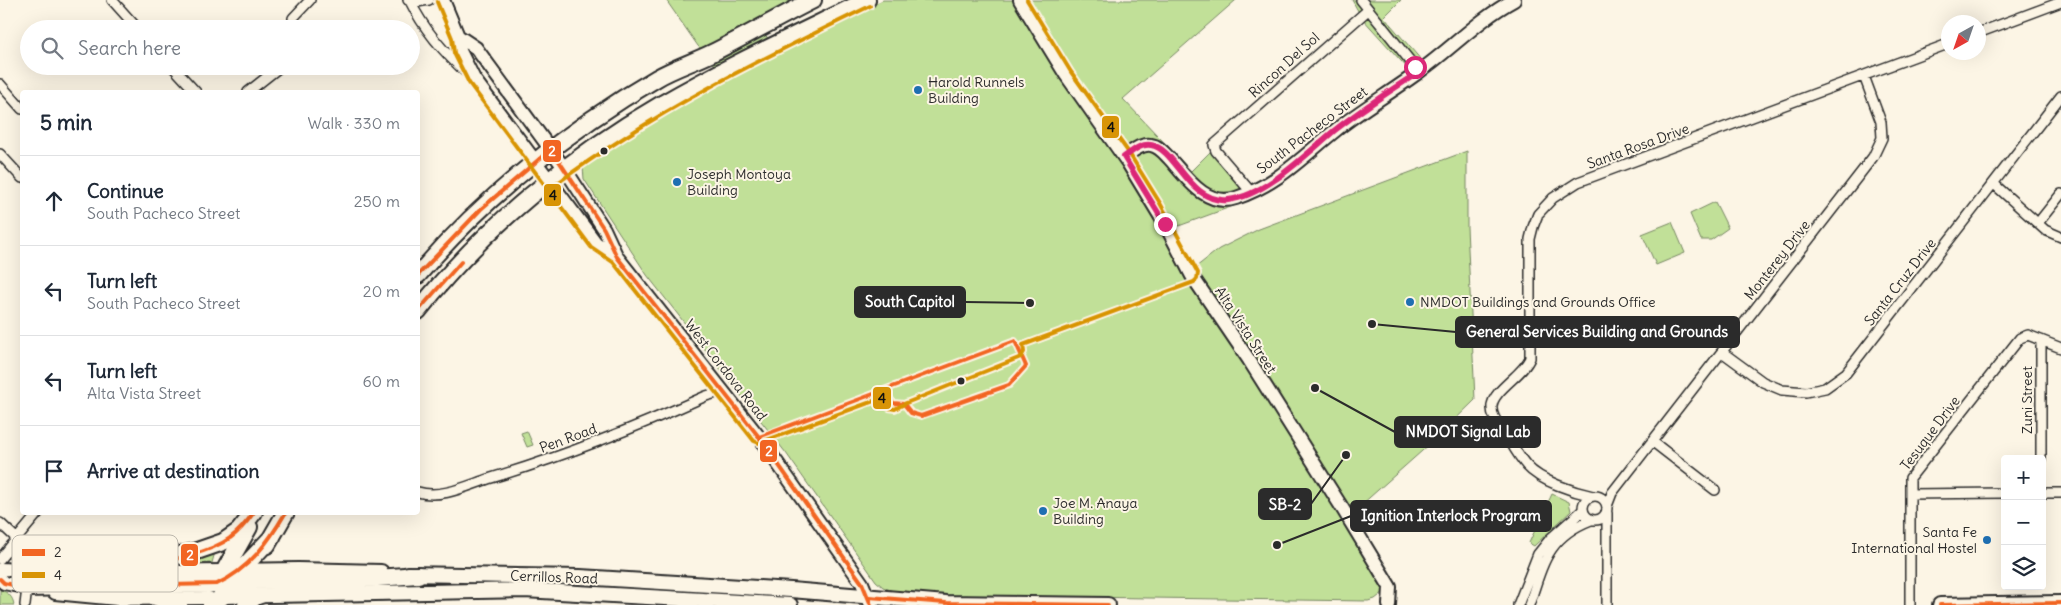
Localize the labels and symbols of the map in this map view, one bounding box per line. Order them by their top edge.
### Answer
north arrow [1941,15,1986,60]
street label: Rincon Del Sol [1245,28,1323,102]
route start [1404,56,1427,79]
place label: Harold Runnels Building [928,73,1024,107]
street label: South Pacheco Street [1253,82,1371,178]
marker: Harold Runnels Building [912,84,924,96]
line badge: 4 [1101,115,1120,139]
text: 4 [1107,118,1115,136]
street label: Santa Rosa Drive [1585,119,1691,173]
line badge: 2 [542,139,562,163]
text: 2 [548,142,556,160]
unlabelled marker [599,146,609,156]
place label: Joseph Montoya Building [687,165,791,199]
marker: Joseph Montoya Building [671,176,683,188]
line badge: 4 [543,183,562,207]
text: 4 [549,186,557,204]
route end [1154,213,1177,236]
street label: Monterey Drive [1740,216,1814,304]
street label: Santa Cruz Drive [1860,235,1940,329]
street label: Alta Vista Street [1211,283,1281,377]
callout: South Capitol [855,287,965,317]
text: South Capitol [865,292,955,312]
place label: NMDOT Buildings and Grounds Office [1420,293,1656,311]
marker: NMDOT Buildings and Grounds Office [1404,296,1416,308]
street label: West Cordova Road [681,316,771,424]
callout: General Services Building and Grounds [1456,317,1739,347]
text: General Services Building and Grounds [1466,322,1728,342]
street label: Zuni Street [2018,366,2036,434]
unlabelled marker [956,376,966,386]
line badge: 4 [872,386,892,410]
text: 4 [878,389,886,407]
street label: Tesuque Drive [1896,392,1964,474]
callout: NMDOT Signal Lab [1395,417,1540,447]
street label: Pen Road [537,419,599,457]
text: NMDOT Signal Lab [1406,422,1530,442]
line badge: 2 [759,439,778,463]
text: 2 [765,442,773,460]
callout: SB-2 [1259,489,1311,519]
place label: Joe M. Anaya Building [1053,494,1137,528]
text: SB-2 [1269,495,1301,514]
callout: Ignition Interlock Program [1351,501,1551,531]
marker: Joe M. Anaya Building [1037,505,1049,517]
text: Ignition Interlock Program [1361,506,1541,526]
place label: Santa Fe International Hostel [1851,523,1977,557]
marker: Santa Fe International Hostel [1981,534,1993,546]
legend [12,535,178,592]
text: 2 [54,543,62,561]
line badge: 2 [180,543,199,567]
text: 2 [186,546,194,564]
text: 4 [54,566,62,584]
street label: Cerrillos Road [510,566,598,588]

